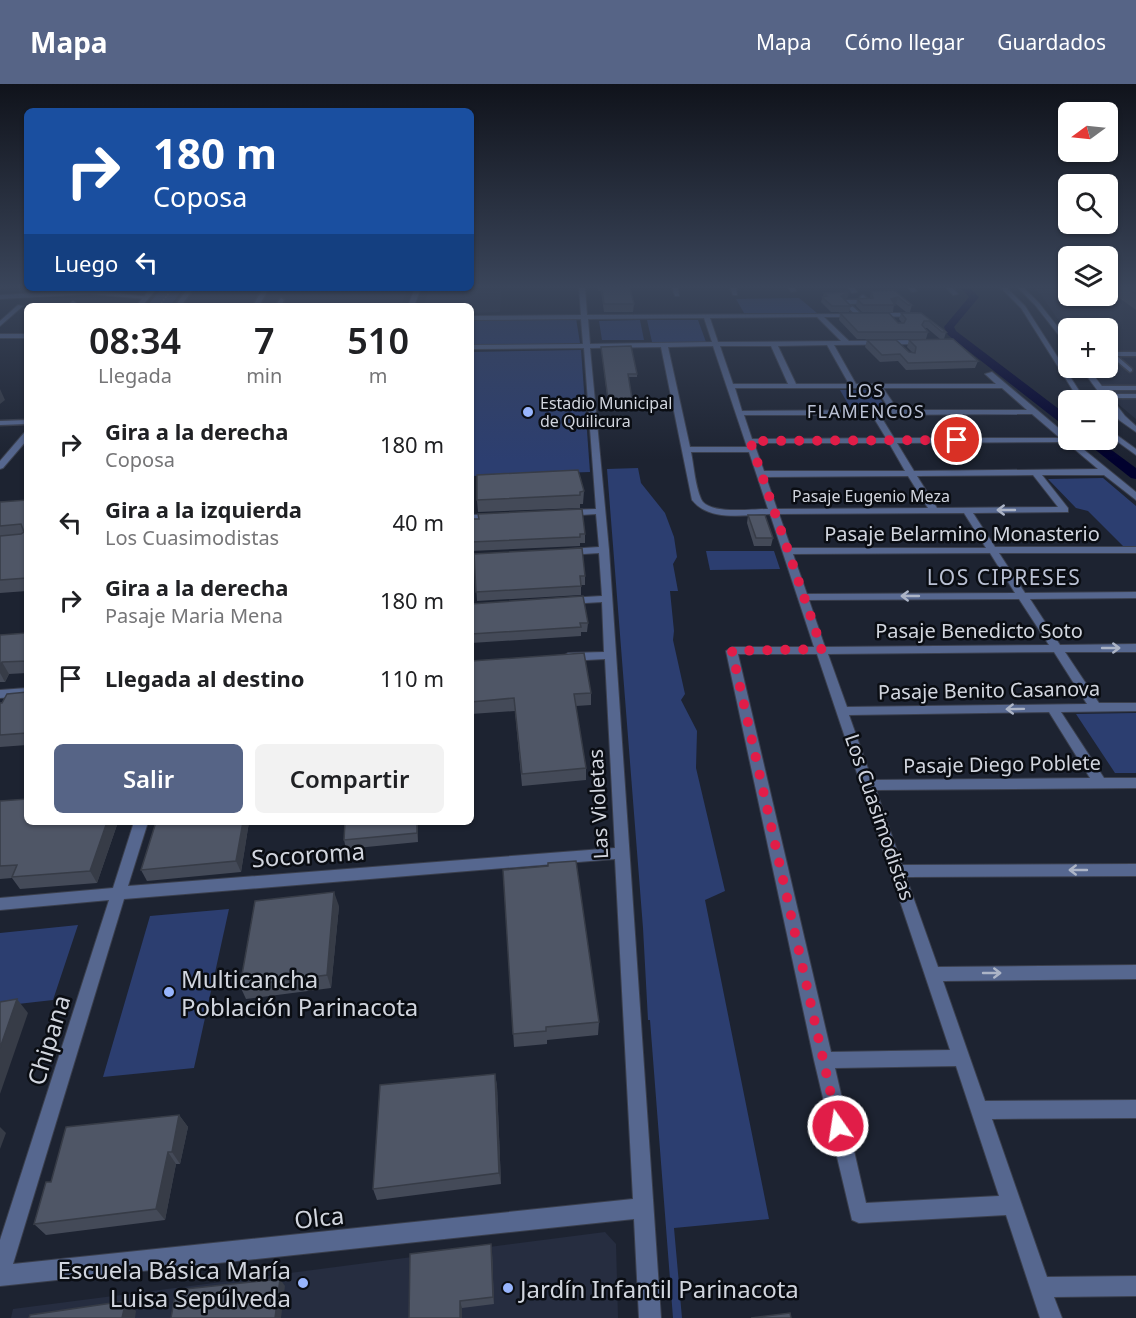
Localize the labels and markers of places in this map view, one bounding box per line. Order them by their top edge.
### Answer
place label: Estadio Municipal de Quilicura [540,392,672,432]
marker: Estadio Municipal de Quilicura [521,405,535,419]
pin [931,414,982,465]
place label: Multicancha Población Parinacota [181,962,418,1023]
marker: Multicancha Población Parinacota [162,985,176,999]
place label: Escuela Básica María Luisa Sepúlveda [58,1253,291,1314]
place label: Jardín Infantil Parinacota [518,1272,799,1305]
marker: Escuela Básica María Luisa Sepúlveda [296,1276,310,1290]
marker: Jardín Infantil Parinacota [501,1281,515,1295]

